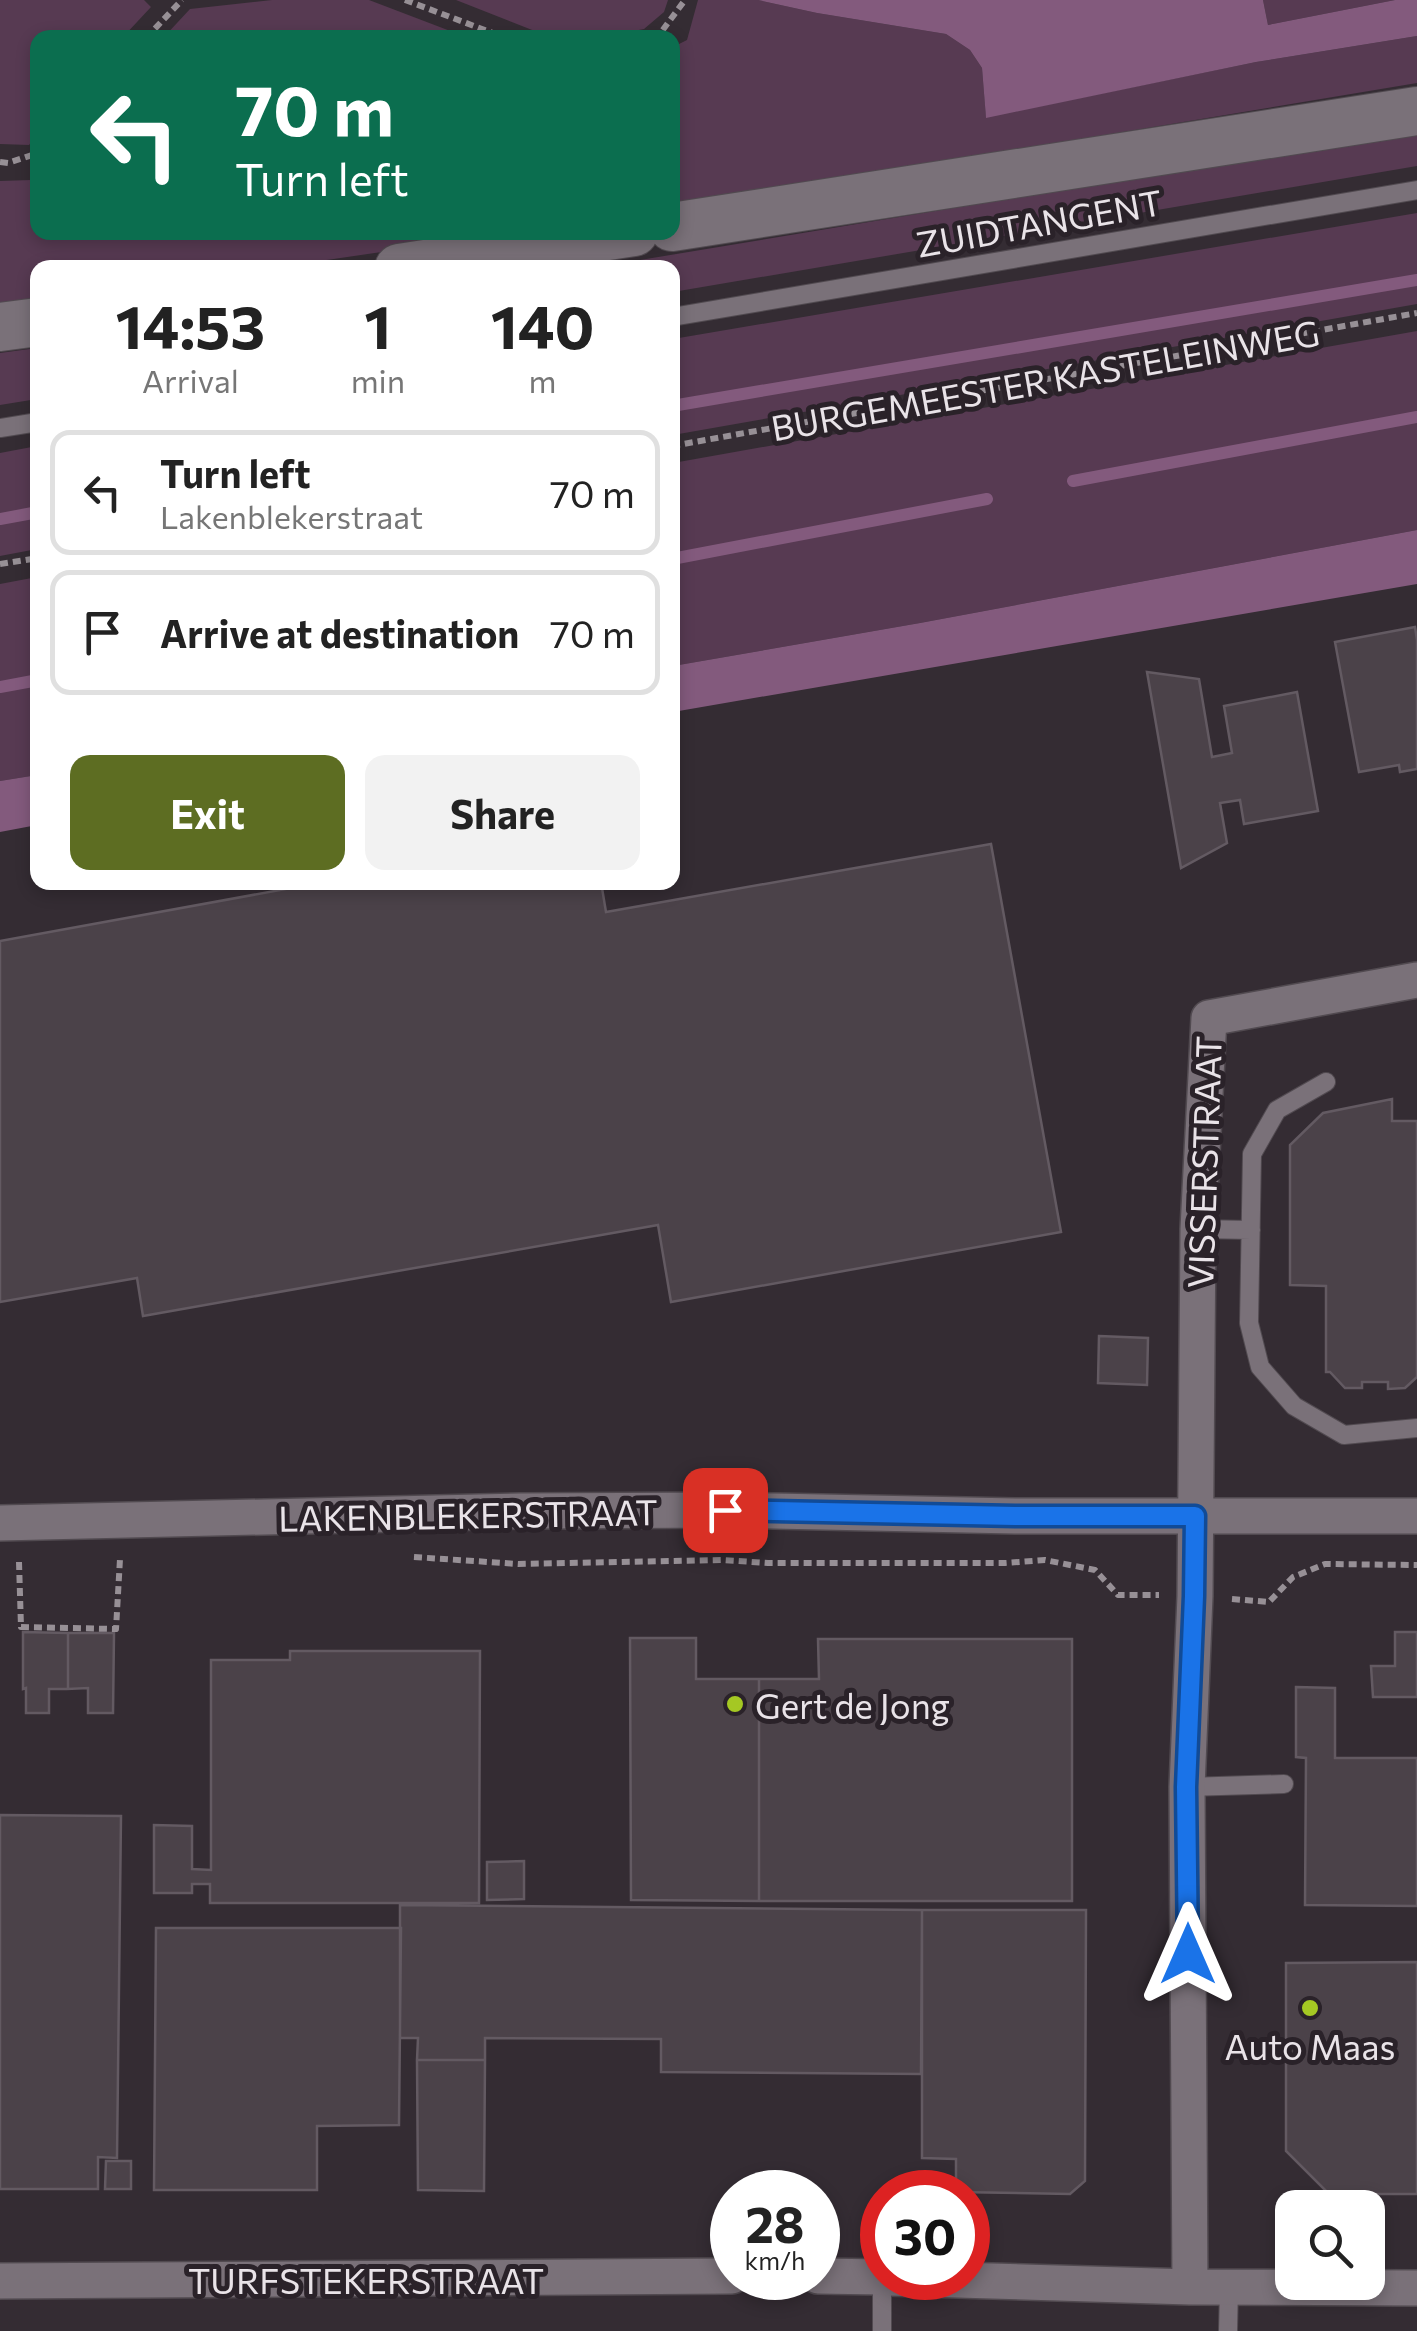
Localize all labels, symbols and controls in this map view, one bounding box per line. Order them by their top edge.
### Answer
text: 70 m [235,65,394,150]
icon: left [70,70,200,200]
text: Turn left [235,150,409,205]
street label: ZUIDTANGENT [913,179,1165,265]
text: 14:53 [115,288,265,361]
text: 1 [364,288,392,361]
text: 140 [491,288,595,361]
street label: BURGEMEESTER KASTELEINWEG [767,310,1323,448]
text: Arrival [142,360,239,400]
text: min [351,360,405,400]
text: m [529,360,557,400]
text: Turn left [160,449,311,496]
icon: left [75,465,130,520]
text: 70 m [550,469,635,516]
text: Lakenblekerstraat [160,496,423,536]
icon: arrive [75,605,130,660]
text: Arrive at destination [160,609,519,656]
text: 70 m [550,609,635,656]
button: Exit [70,755,345,870]
button: Share [365,755,640,870]
street label: VISSERSTRAAT [1177,1035,1229,1289]
pin [683,1468,768,1553]
icon: arrive [698,1483,753,1538]
street label: LAKENBLEKERSTRAAT [278,1489,658,1539]
place label: Gert de Jong [755,1683,950,1726]
marker: Gert de Jong [724,1693,746,1715]
position arrow [1136,1902,1240,2006]
marker: Auto Maas [1299,1997,1321,2019]
place label: Auto Maas [1225,2024,1395,2067]
speed limit sign: 30 [860,2170,990,2300]
map controls [1275,2190,1385,2300]
button: search [1275,2190,1385,2300]
text: 28 [745,2192,805,2253]
text: km/h [745,2245,805,2275]
street label: TURFSTEKERSTRAAT [188,2258,544,2301]

